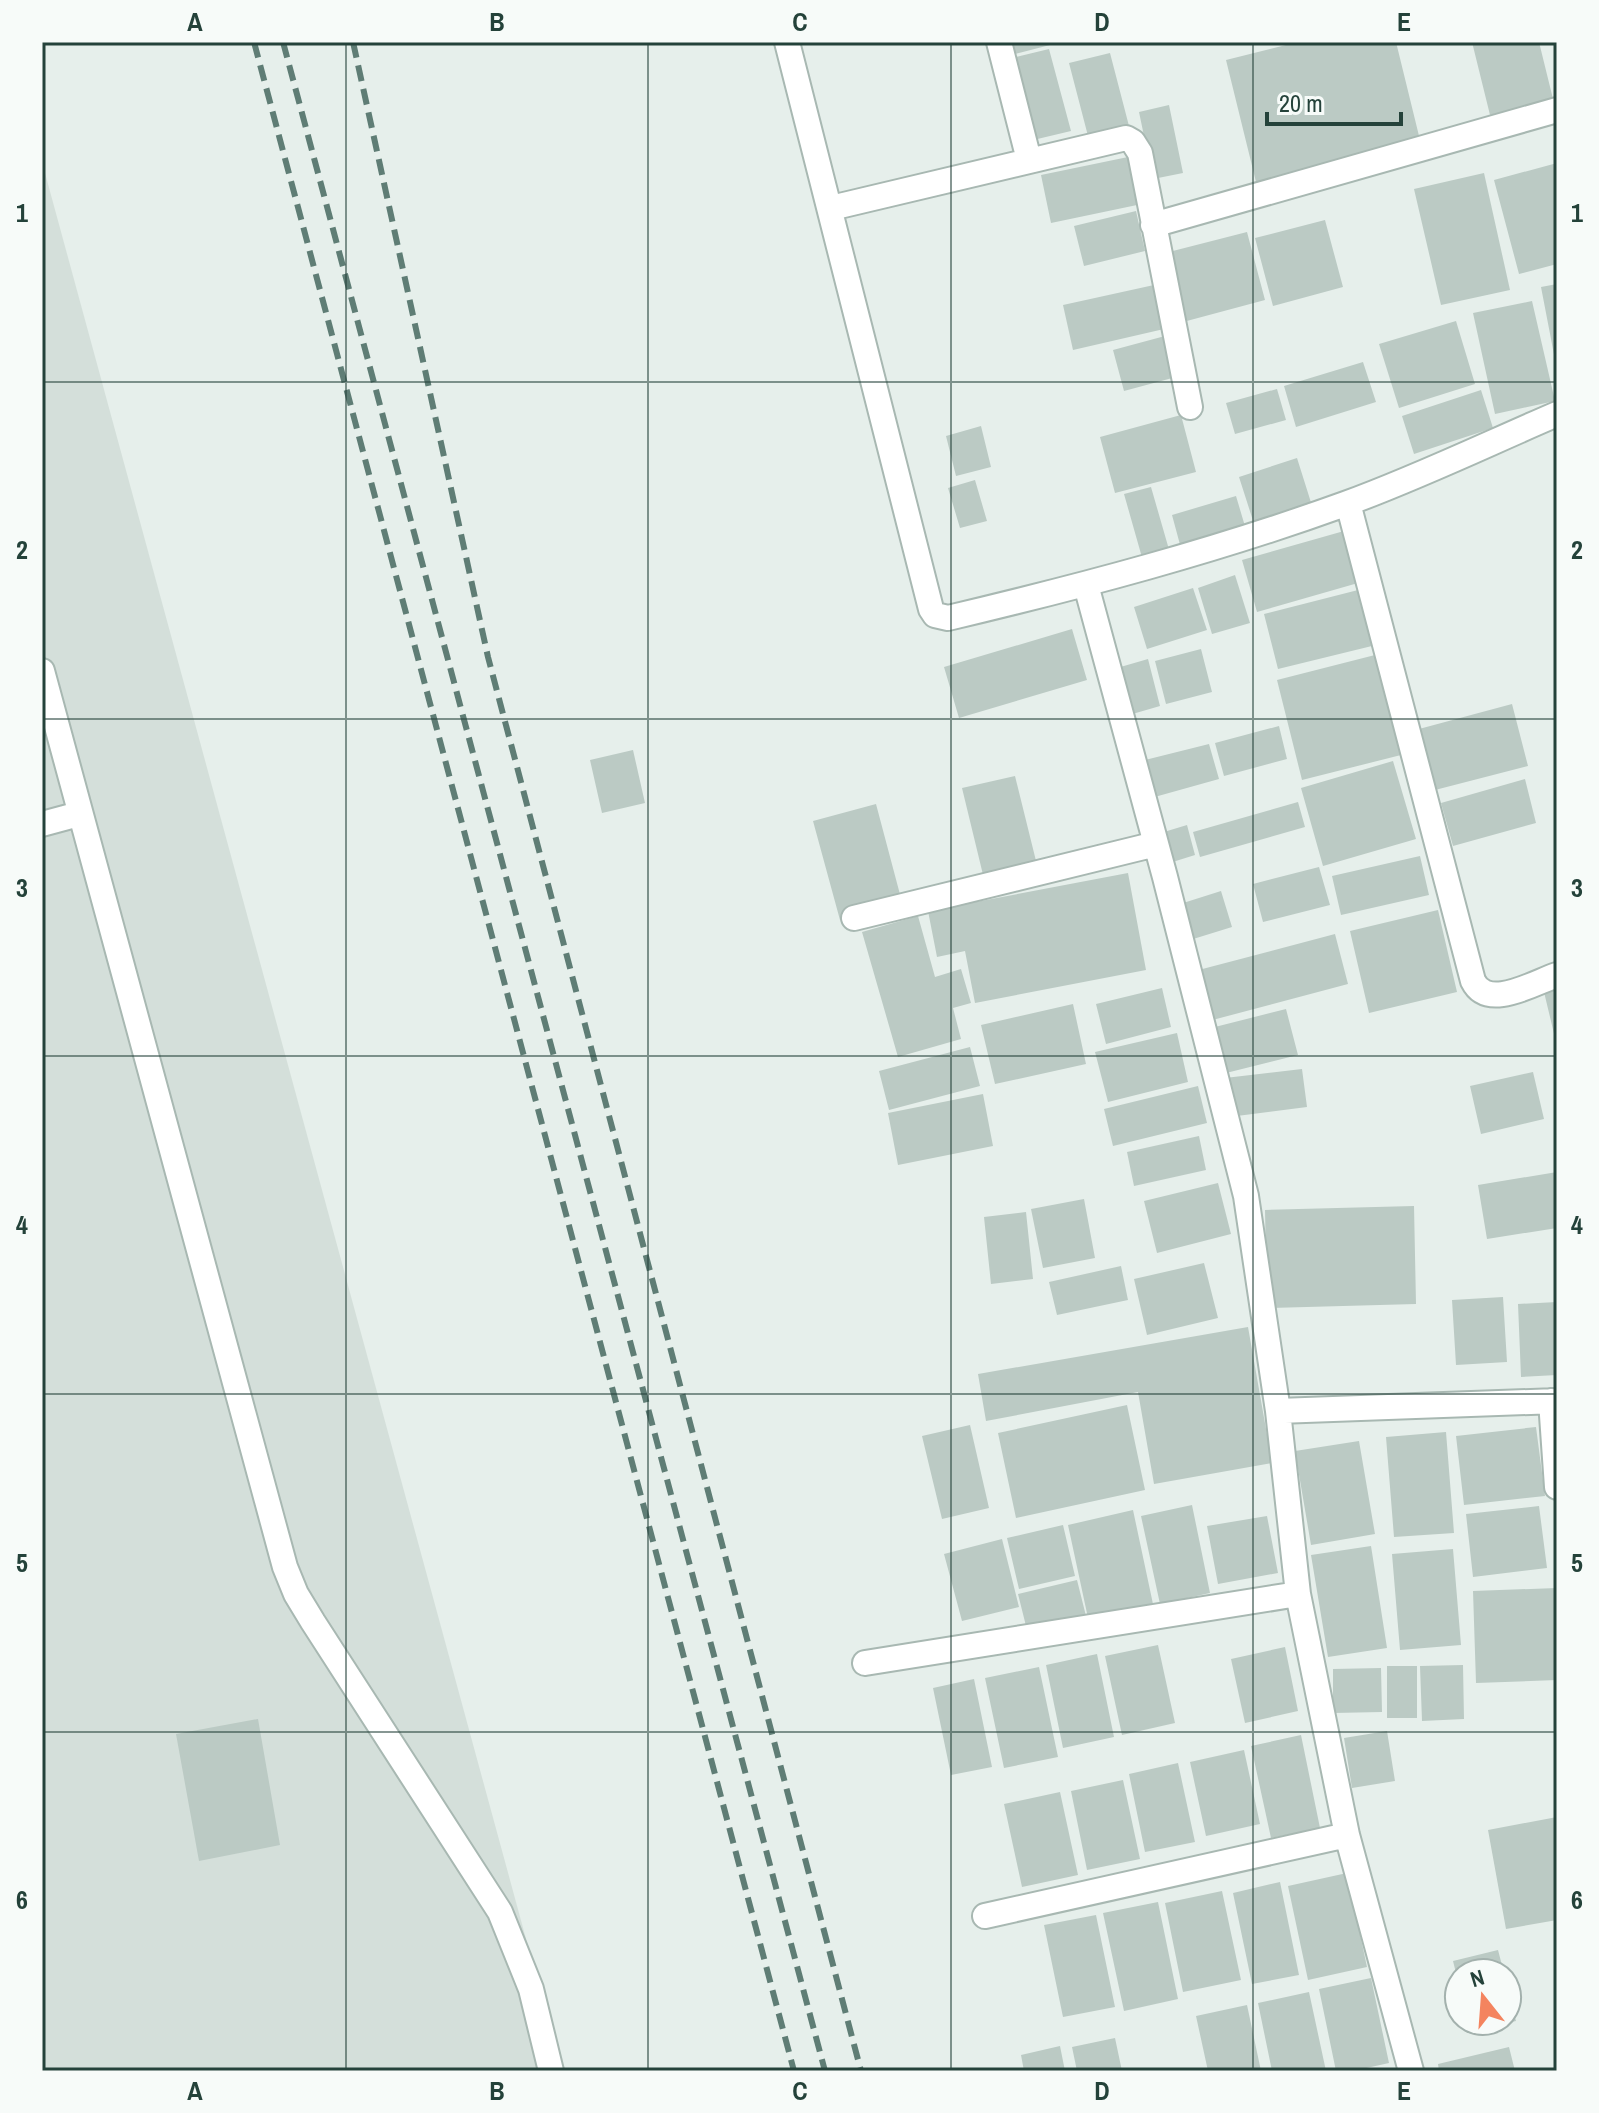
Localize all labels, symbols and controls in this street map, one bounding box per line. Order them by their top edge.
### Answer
text: A [187,4,203,39]
text: B [489,4,505,39]
text: C [792,4,808,39]
text: D [1094,4,1110,39]
text: E [1397,4,1411,39]
scale bar [1267,76,1401,126]
text: 20 m [1279,87,1323,119]
text: 1 [16,195,28,230]
text: 1 [1571,195,1583,230]
text: 2 [16,532,28,567]
text: 2 [1571,532,1583,567]
text: 3 [16,870,28,905]
text: 3 [1571,870,1583,905]
text: 4 [16,1207,28,1242]
text: 4 [1571,1207,1583,1242]
text: 5 [16,1545,28,1580]
text: 5 [1571,1545,1583,1580]
text: 6 [16,1882,28,1917]
text: 6 [1571,1882,1583,1917]
north arrow [1443,1957,1523,2037]
text: N [1467,1962,1488,1994]
text: A [187,2073,203,2108]
text: B [489,2073,505,2108]
text: C [792,2073,808,2108]
text: D [1094,2073,1110,2108]
text: E [1397,2073,1411,2108]

